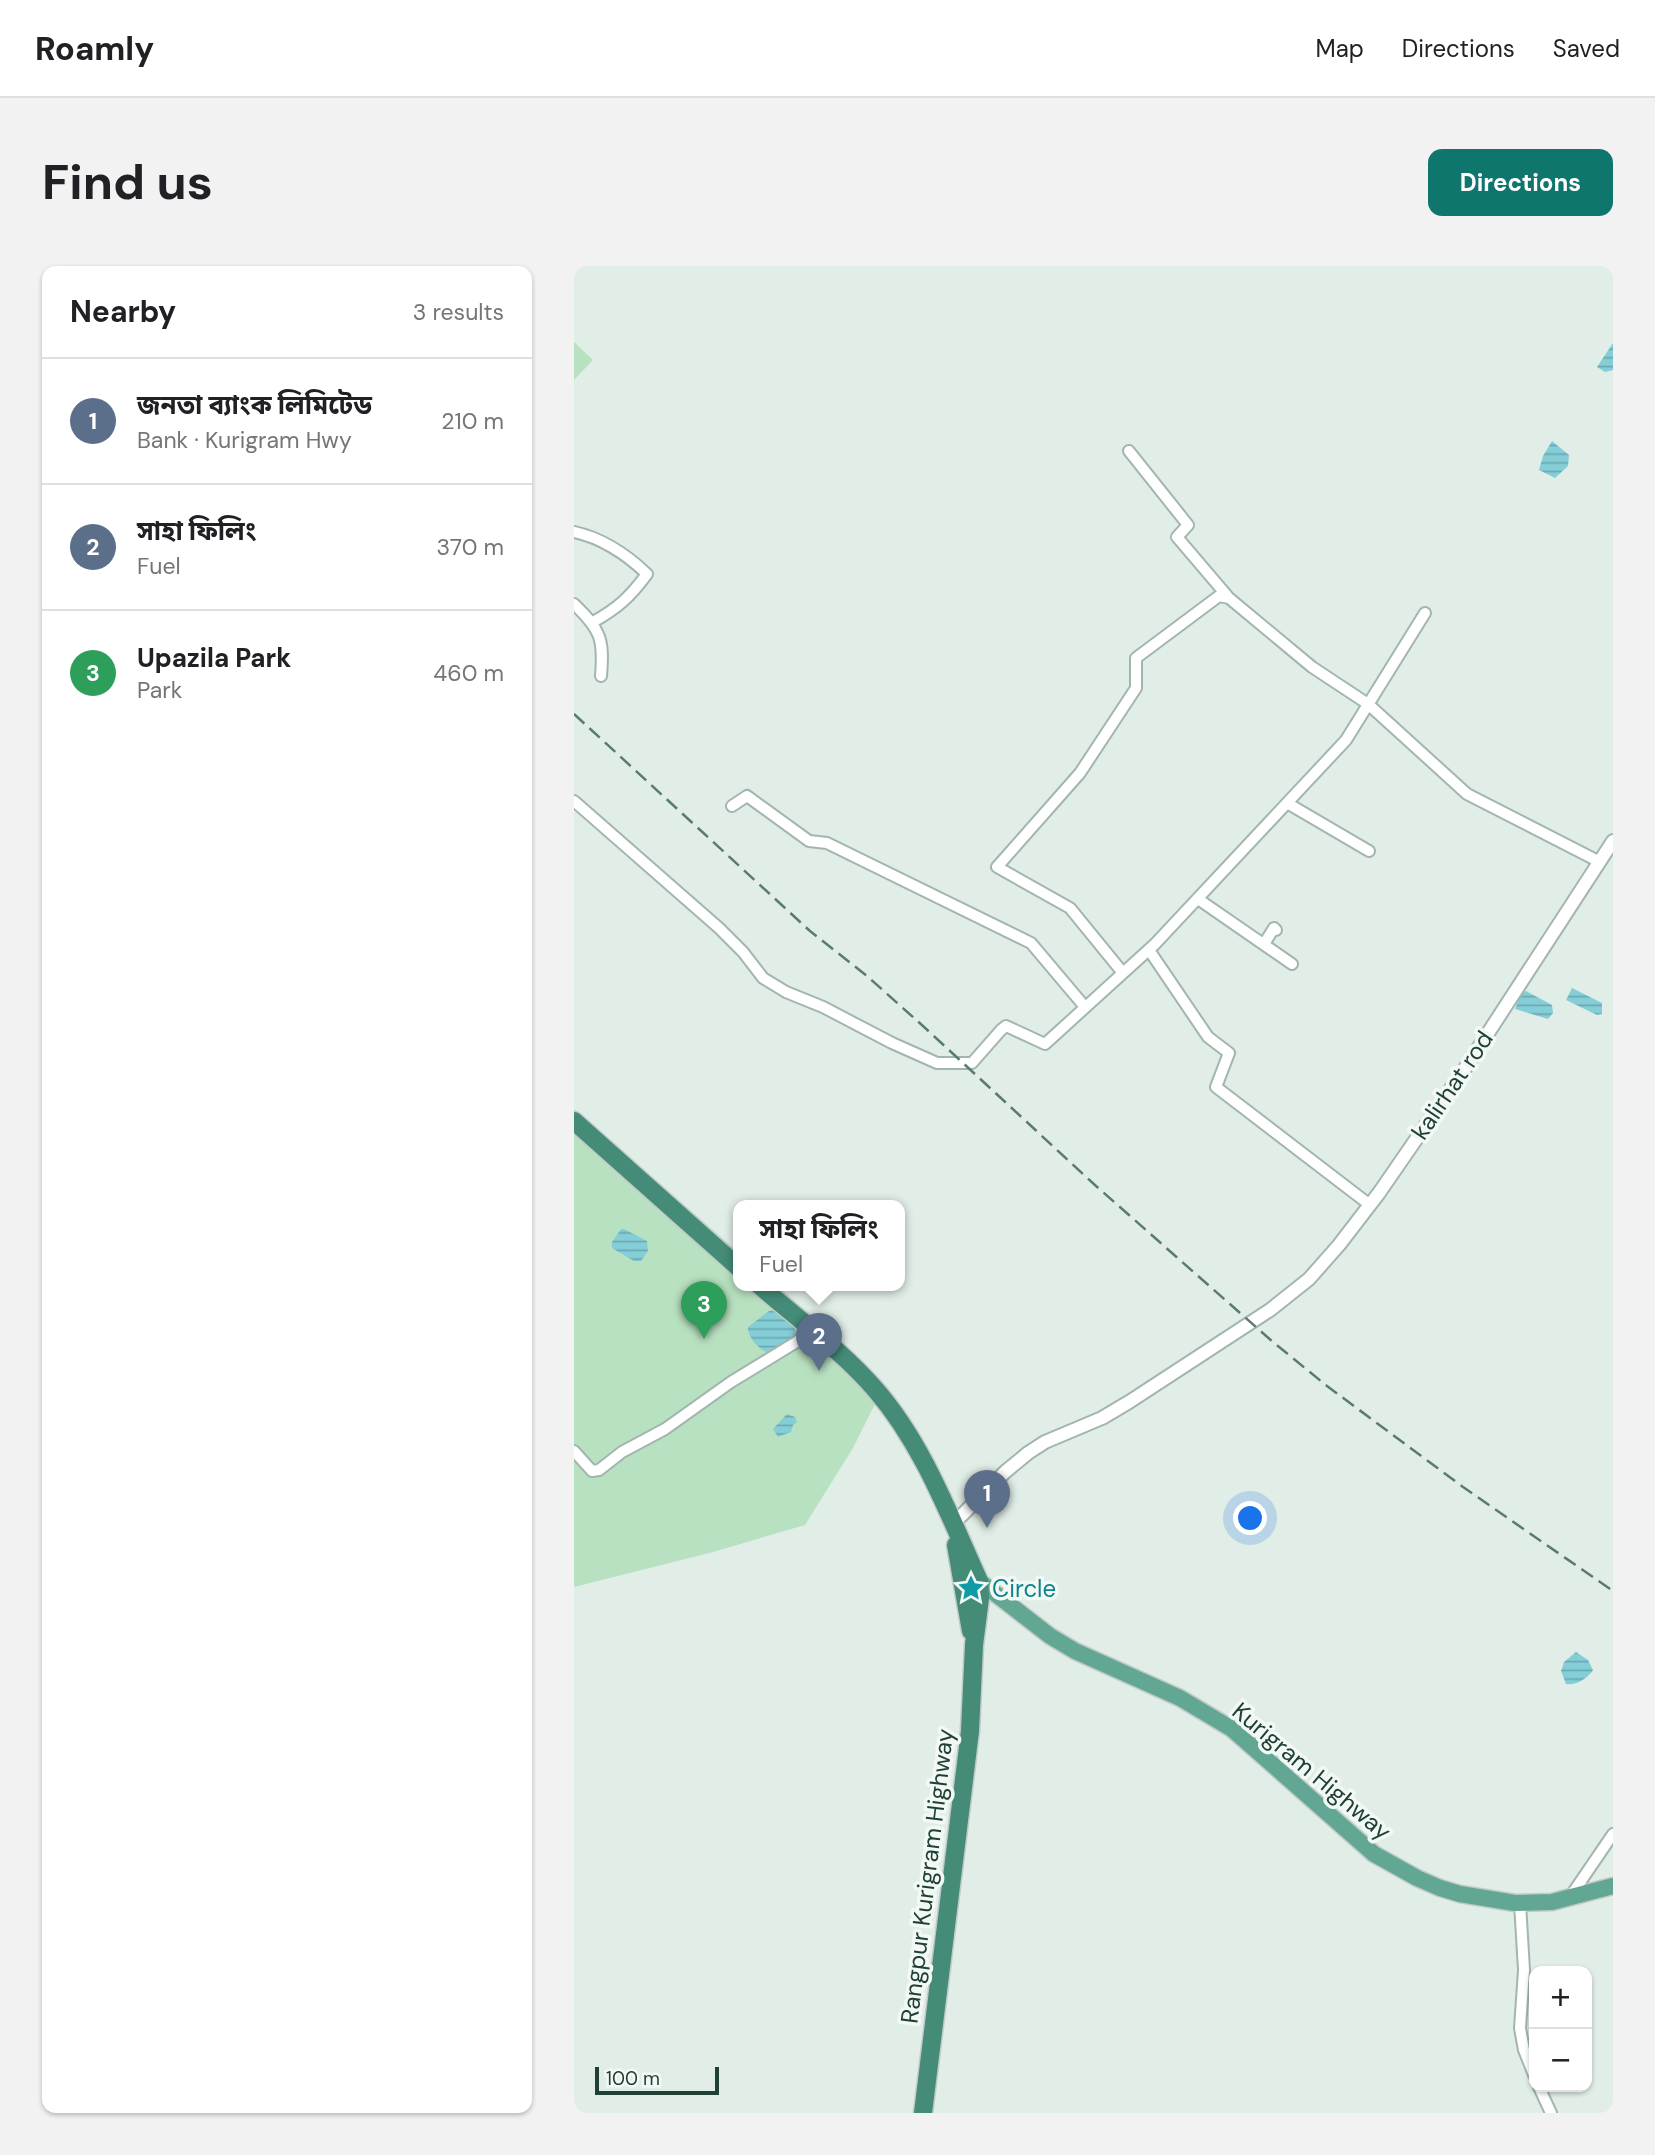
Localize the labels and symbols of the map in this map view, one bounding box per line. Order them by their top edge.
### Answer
street label: kalirhat rod [1404,1024,1500,1146]
pin: 3 [681,1281,727,1339]
pin: 2 [796,1313,842,1371]
pin: 1 [964,1470,1010,1528]
your location [1233,1501,1267,1535]
place icon: Circle [956,1573,986,1603]
place label: Circle [992,1573,1056,1604]
street label: Kurigram Highway [1226,1695,1398,1847]
street label: Rangpur Kurigram Highway [894,1727,960,2025]
scale bar [595,2064,719,2096]

